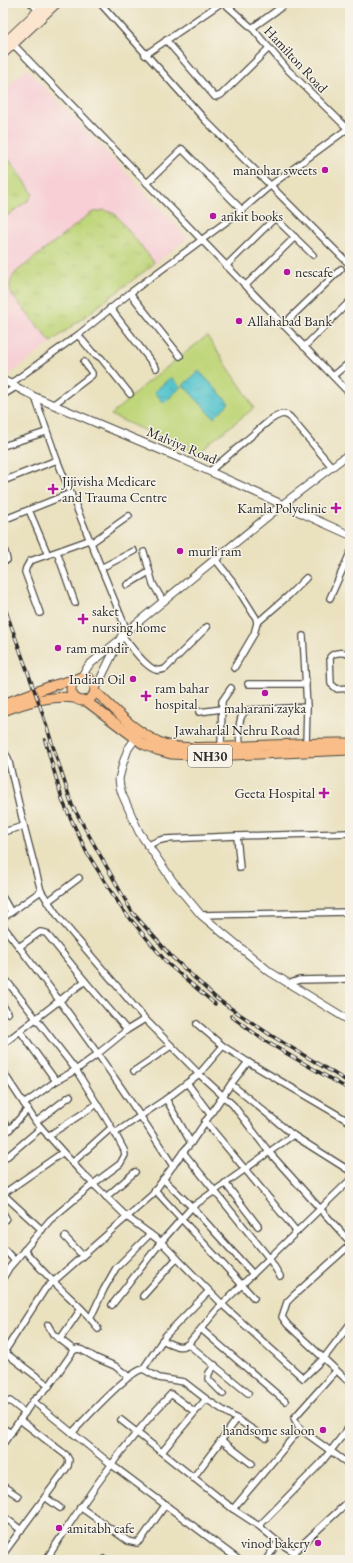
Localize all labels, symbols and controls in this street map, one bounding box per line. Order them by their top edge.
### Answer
street label: Hamilton Road [260,22,332,97]
place label: manohar sweets [233,161,317,179]
marker: manohar sweets [320,165,330,175]
place label: ankit books [221,207,284,225]
marker: ankit books [208,211,218,221]
place label: nescafe [295,263,334,281]
marker: nescafe [282,267,292,277]
place label: Allahabad Bank [246,312,332,330]
marker: Allahabad Bank [234,316,244,326]
street label: Malviya Road [144,422,221,468]
place label: Jijivisha Medicare and Trauma Centre [61,472,168,506]
marker: Jijivisha Medicare and Trauma Centre [47,483,59,495]
place label: Kamla Polyclinic [237,499,327,517]
marker: Kamla Polyclinic [330,502,342,514]
place label: murli ram [188,542,242,560]
marker: murli ram [175,546,185,556]
place label: saket nursing home [92,602,167,636]
marker: saket nursing home [77,613,89,625]
place label: ram mandir [66,639,129,657]
marker: ram mandir [53,643,63,653]
place label: Indian Oil [69,670,126,688]
marker: Indian Oil [128,674,138,684]
place label: ram bahar hospital [155,679,209,713]
marker: maharani zayka [260,688,270,698]
marker: ram bahar hospital [140,690,152,702]
place label: maharani zayka [224,699,306,717]
street label: Jawaharlal Nehru Road [173,721,301,739]
road number: NH30 [188,745,232,767]
place label: Geeta Hospital [234,784,316,802]
marker: Geeta Hospital [318,787,330,799]
place label: handsome saloon [222,1421,316,1439]
marker: handsome saloon [318,1425,328,1435]
place label: amitabh cafe [67,1519,135,1537]
marker: amitabh cafe [54,1523,64,1533]
place label: vinod bakery [241,1534,311,1552]
marker: vinod bakery [313,1538,323,1548]

